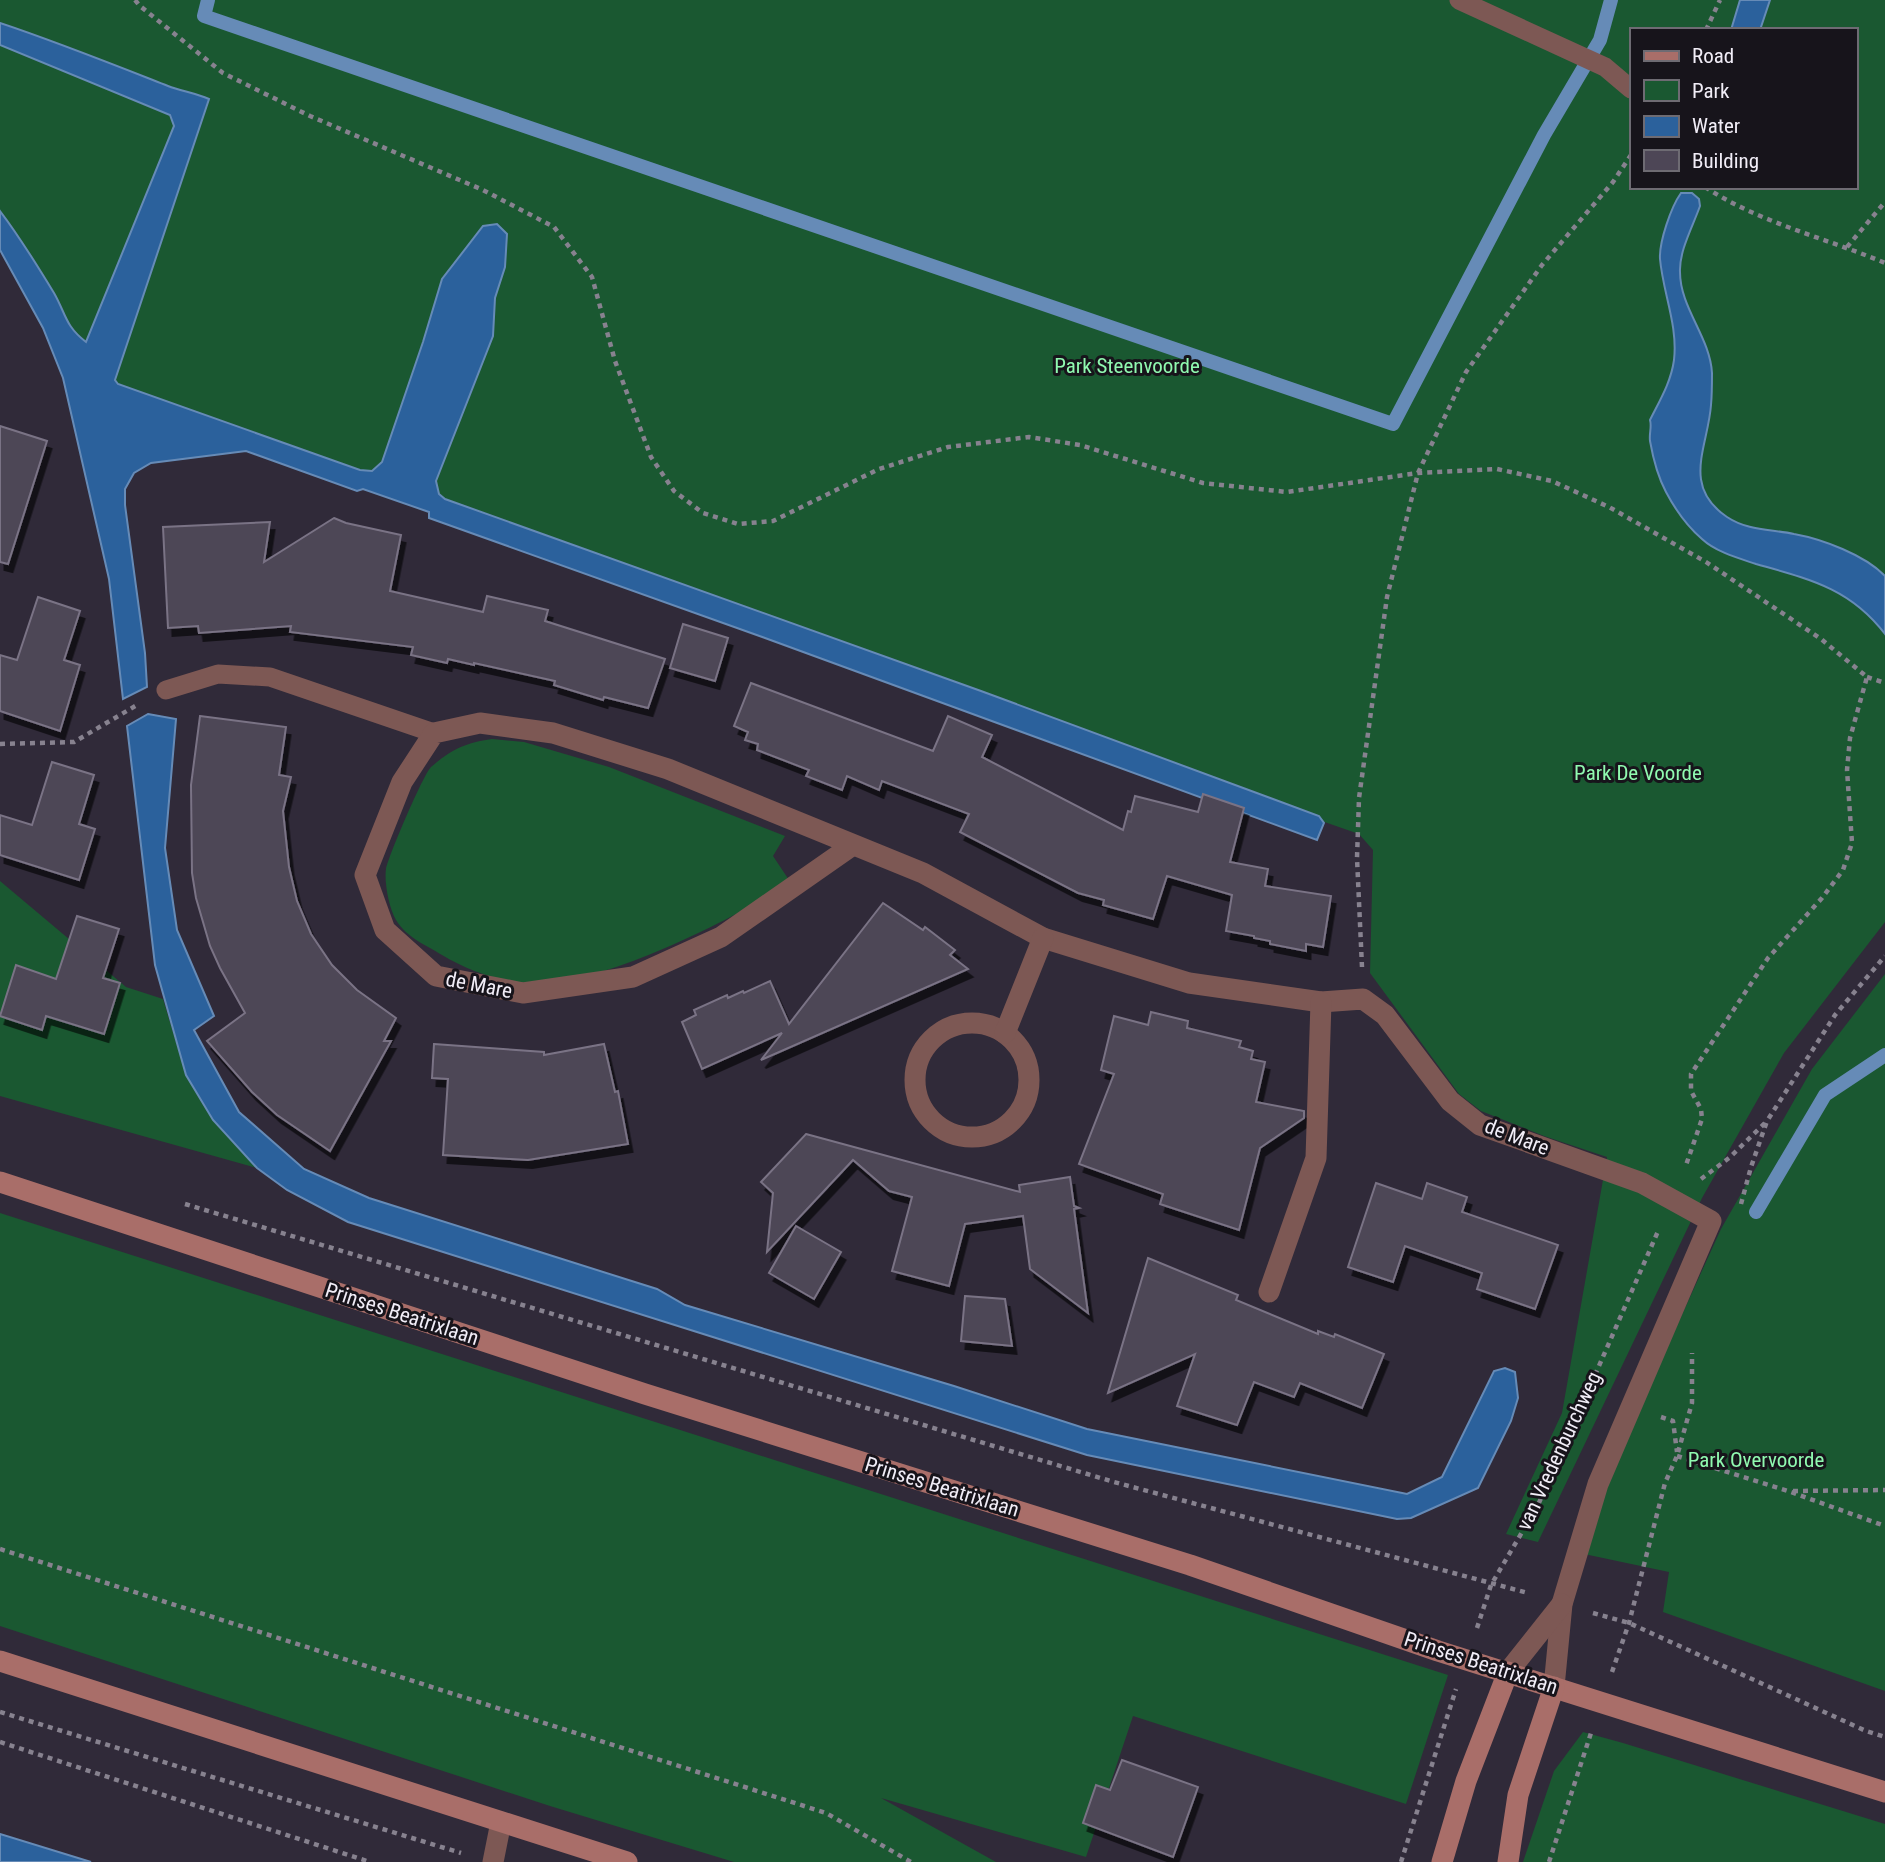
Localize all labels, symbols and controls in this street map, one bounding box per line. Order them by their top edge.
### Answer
legend [1630,28,1857,189]
text: Road [1692,44,1734,68]
text: Park [1692,79,1730,103]
text: Water [1692,114,1740,138]
text: Building [1692,149,1759,173]
park label: Park Steenvoorde [1054,354,1200,378]
park label: Park De Voorde [1574,761,1702,785]
street label: de Mare [444,967,514,1003]
street label: de Mare [1481,1114,1553,1160]
street label: Prinses Beatrixlaan [322,1278,482,1350]
street label: van Vredenburchweg [1512,1368,1606,1534]
park label: Park Overvoorde [1688,1448,1824,1472]
street label: Prinses Beatrixlaan [862,1452,1022,1522]
street label: Prinses Beatrixlaan [1401,1627,1561,1699]

